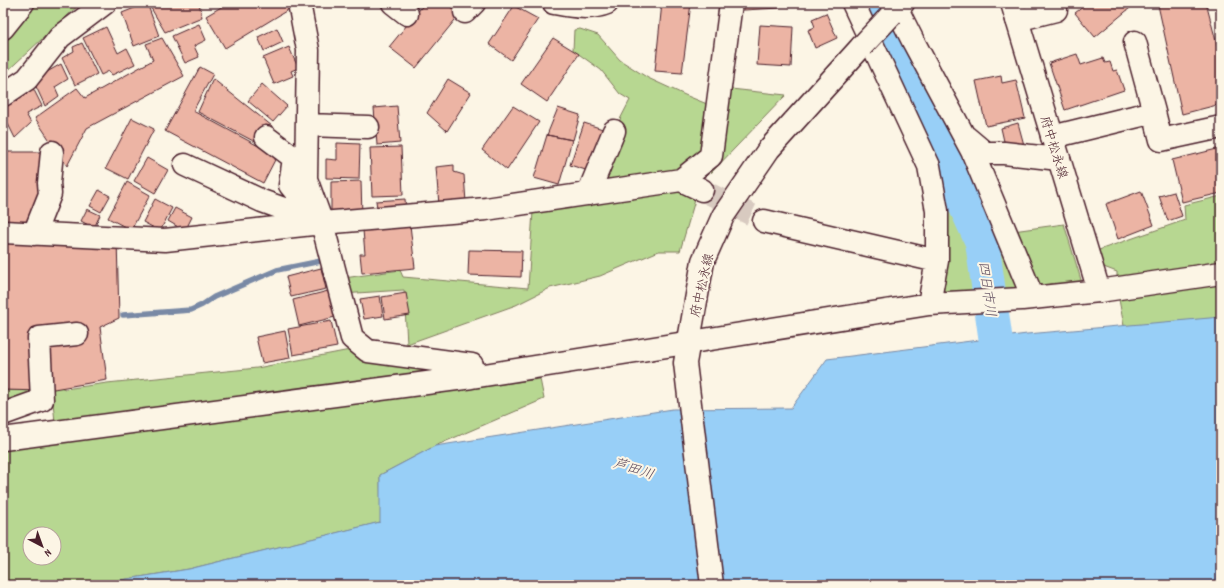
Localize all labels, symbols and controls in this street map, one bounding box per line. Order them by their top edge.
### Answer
street label: 府中松永線 [1034,114,1071,183]
street label: 府中松永線 [687,251,720,319]
water label: 四日市川 [972,260,1000,318]
water label: 芦田川 [610,454,656,486]
north arrow [22,526,62,566]
text: N [40,544,55,560]

